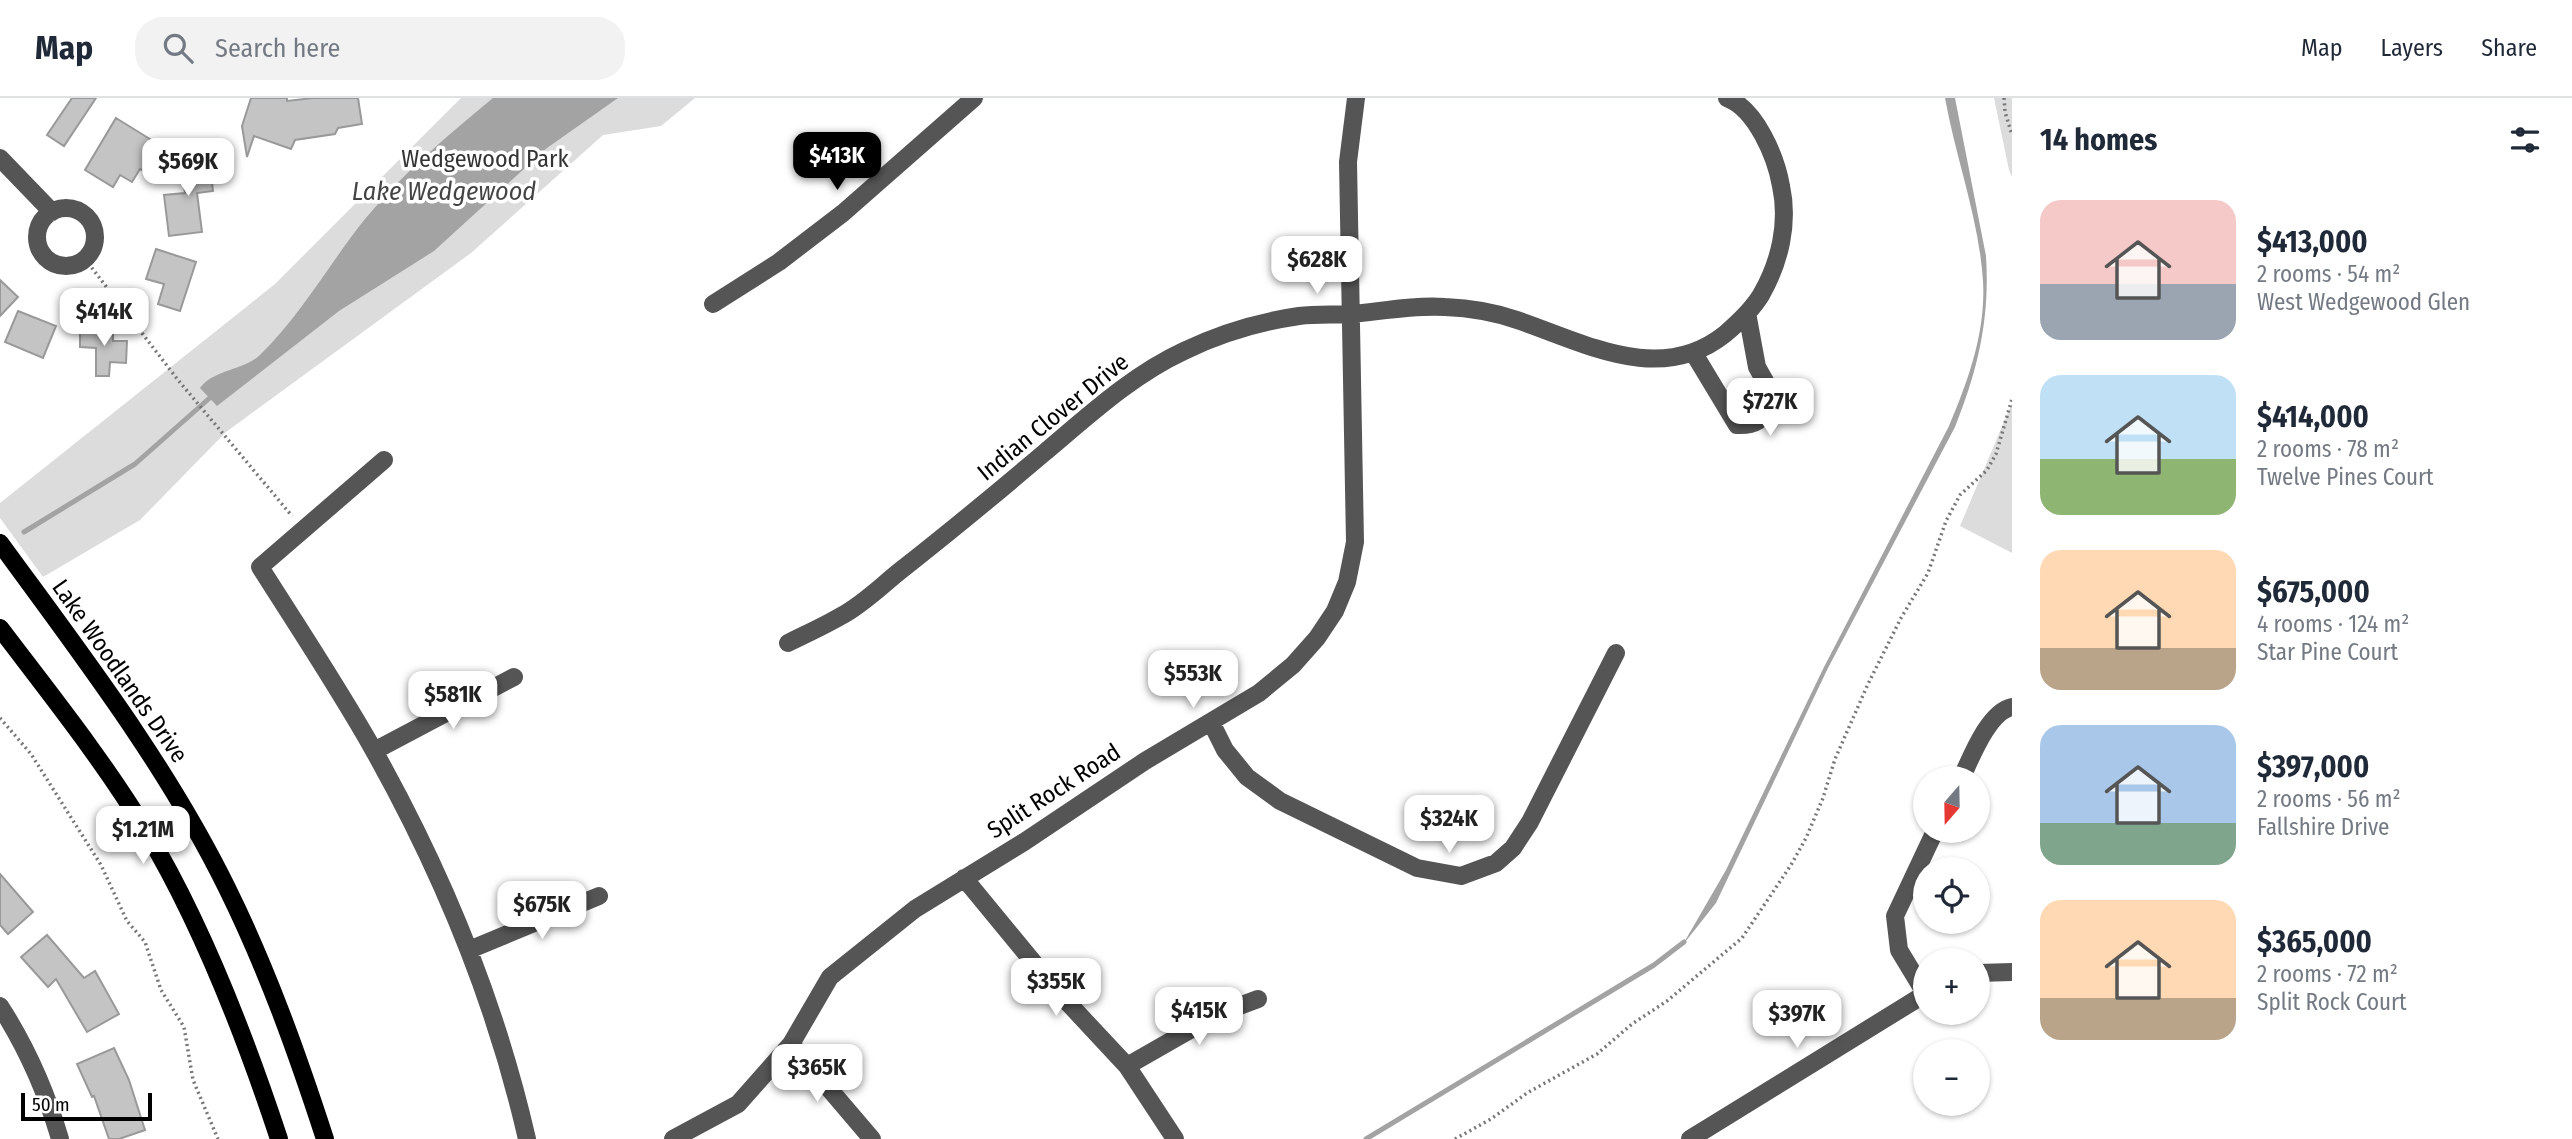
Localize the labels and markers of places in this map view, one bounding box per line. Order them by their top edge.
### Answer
pin: $413K [788,132,886,192]
pin: $569K [139,139,237,198]
pin: $628K [1268,236,1366,296]
pin: $414K [55,288,153,348]
pin: $727K [1721,378,1819,438]
pin: $553K [1144,650,1242,710]
pin: $581K [404,672,502,731]
pin: $324K [1400,796,1498,855]
pin: $1.21M [86,806,200,866]
pin: $675K [493,882,591,941]
pin: $355K [1007,958,1105,1018]
pin: $415K [1150,988,1248,1047]
pin: $397K [1748,990,1846,1050]
pin: $365K [768,1044,866,1104]

